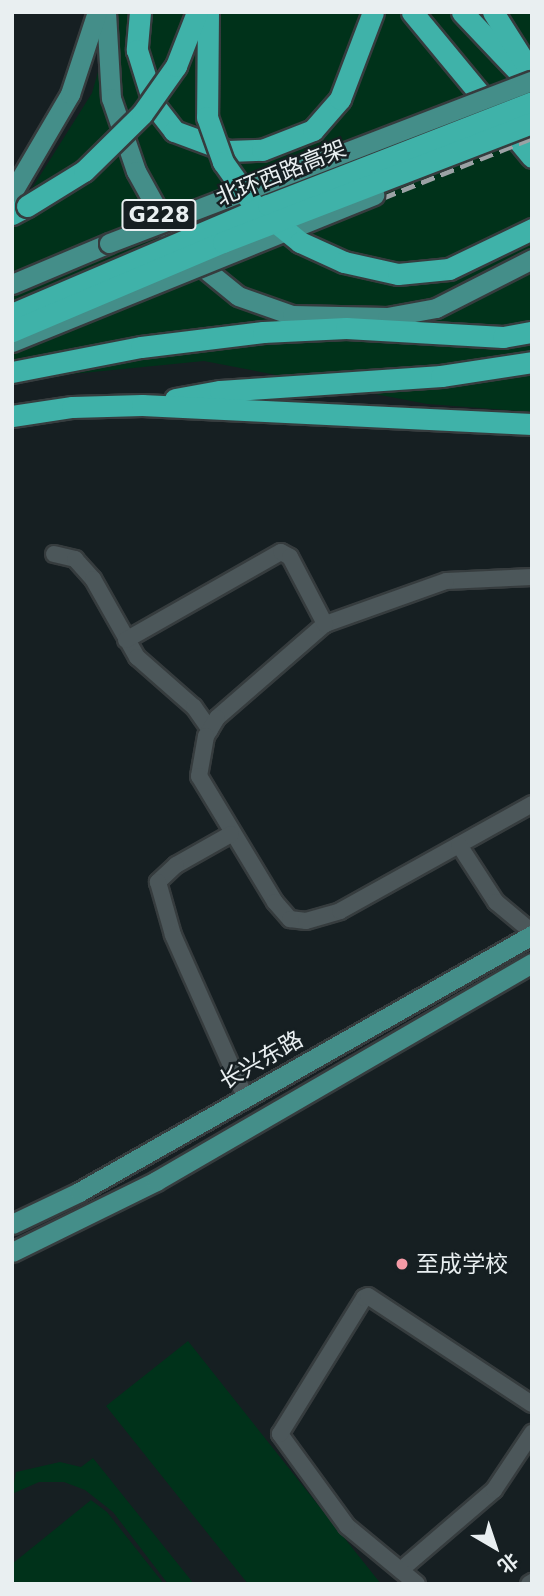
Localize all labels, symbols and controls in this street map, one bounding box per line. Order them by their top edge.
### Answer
street label: 北环西路高架 [212,134,350,212]
road number: G228 [120,198,198,232]
street label: 长兴东路 [214,1025,308,1095]
place label: 至成学校 [416,1250,508,1278]
marker: 至成学校 [394,1256,410,1272]
north arrow [460,1512,530,1582]
text: 北 [494,1549,523,1578]

